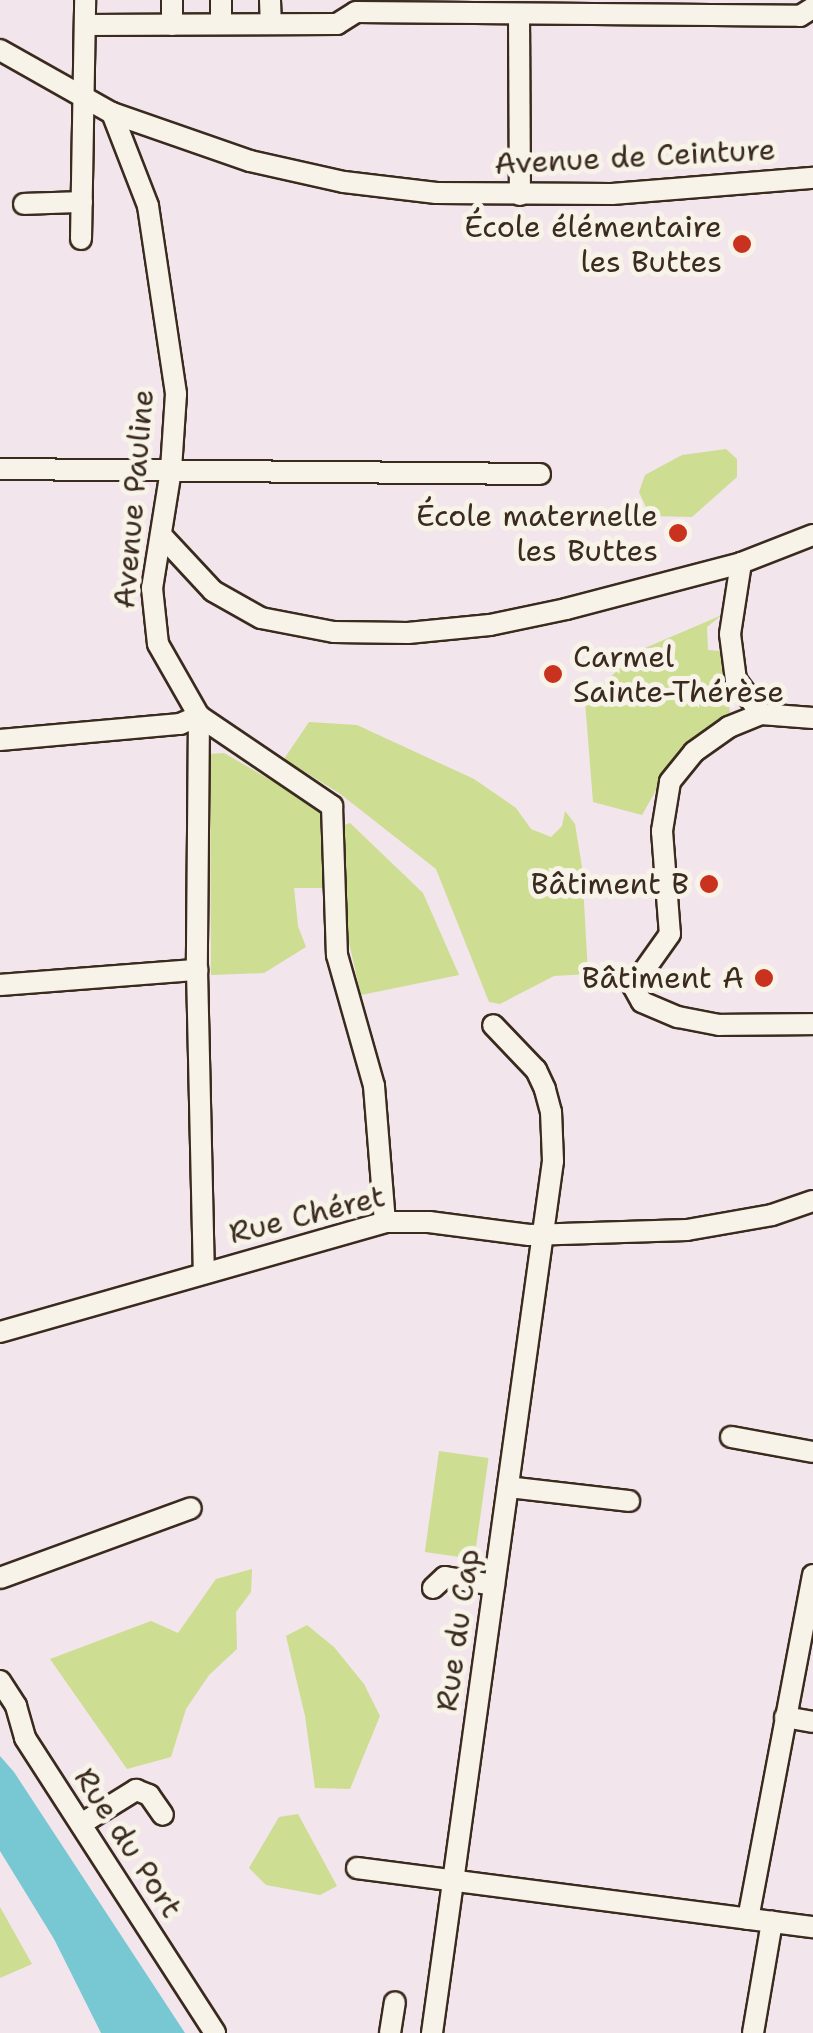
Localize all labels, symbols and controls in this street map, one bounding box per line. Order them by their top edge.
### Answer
street label: Avenue de Ceinture [493,132,777,182]
place label: École élémentaire les Buttes [464,209,722,280]
marker: École élémentaire les Buttes [731,233,753,255]
street label: Avenue Pauline [106,388,162,610]
place label: École maternelle les Buttes [416,498,658,568]
marker: École maternelle les Buttes [667,522,689,544]
place label: Carmel Sainte-Thérèse [573,639,784,710]
marker: Carmel Sainte-Thérèse [542,663,564,685]
place label: Bâtiment B [531,866,689,902]
marker: Bâtiment B [698,873,720,895]
place label: Bâtiment A [582,960,744,996]
marker: Bâtiment A [753,967,775,989]
street label: Rue Chéret [225,1178,389,1252]
street label: Rue du Cap [429,1546,487,1714]
street label: Rue du Port [66,1761,190,1925]

